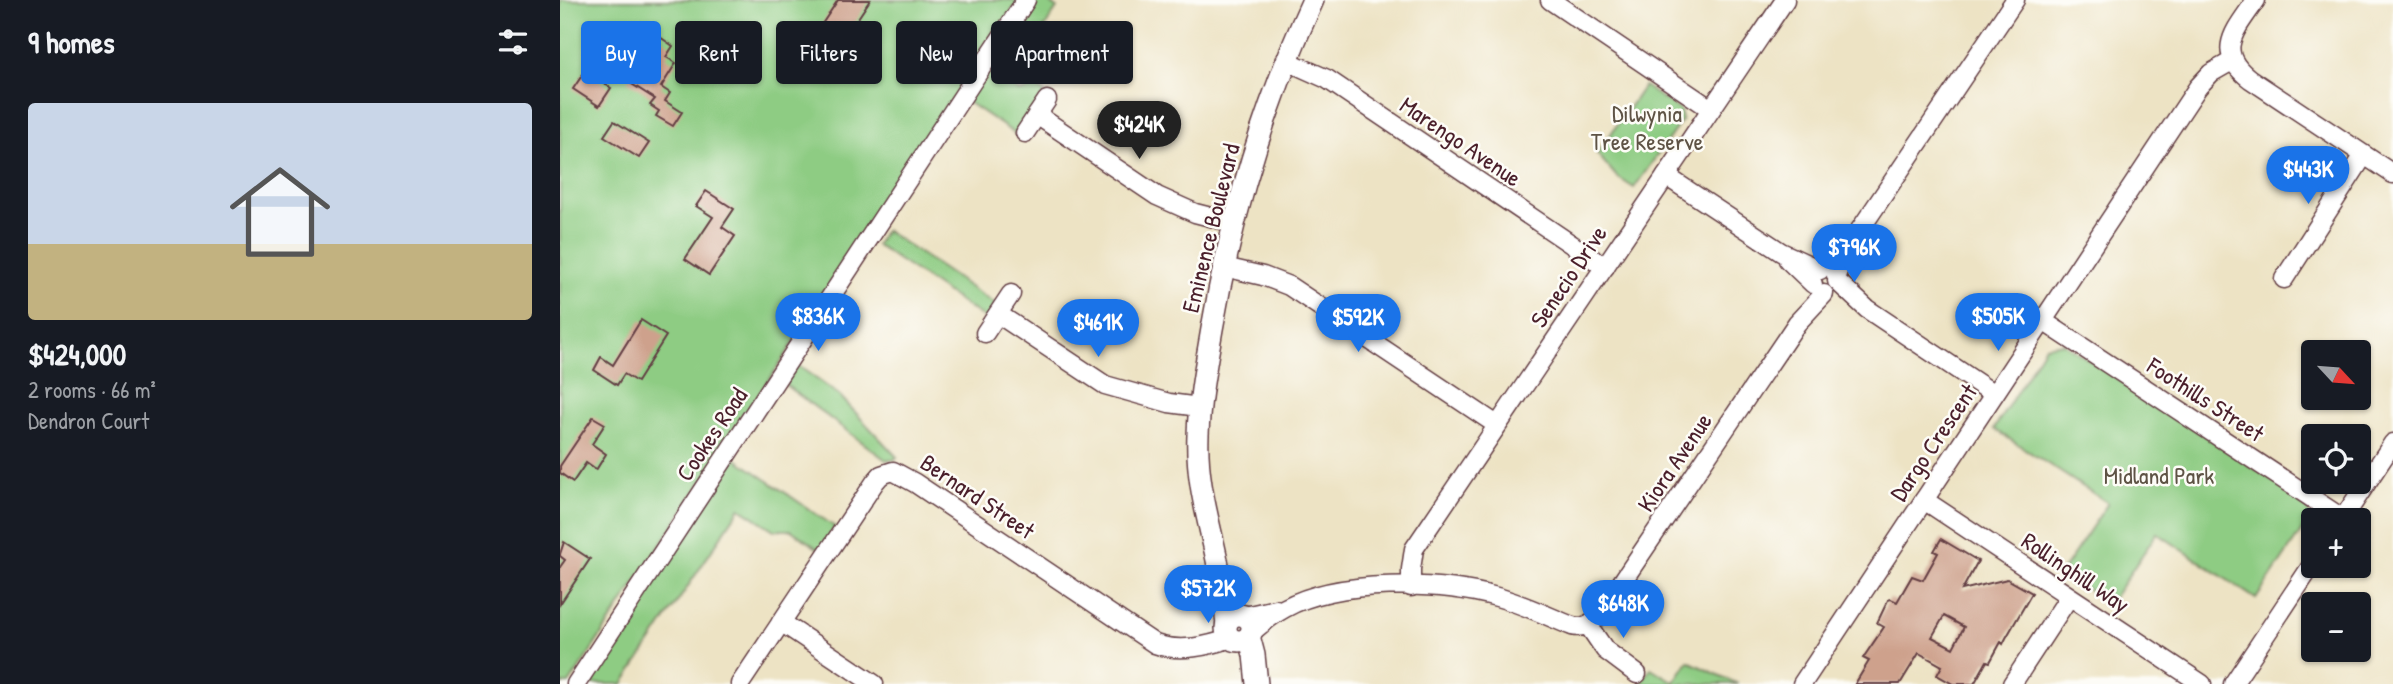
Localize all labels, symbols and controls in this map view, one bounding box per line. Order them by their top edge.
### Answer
chip: Buy [581,21,661,84]
chip: Rent [675,21,762,84]
chip: Filters [776,21,882,84]
chip: New [896,21,977,84]
chip: Apartment [991,21,1133,84]
text: 9 homes [28,22,115,62]
icon: filters [494,23,532,61]
street label: Marengo Avenue [1394,89,1528,194]
park label: Dilwynia Tree Reserve [1591,97,1704,157]
pin: $424K [1090,102,1188,161]
text: $424K [1113,108,1165,139]
street label: Eminence Boulevard [1174,140,1246,316]
pin: $443K [2259,146,2357,206]
icon: home [217,149,343,275]
text: $443K [2282,153,2334,184]
street label: Senecio Drive [1522,219,1614,333]
pin: $796K [1805,224,1903,284]
text: $796K [1828,231,1880,262]
pin: $836K [769,294,867,353]
pin: $592K [1309,294,1407,354]
pin: $505K [1949,294,2047,353]
text: $836K [791,300,845,331]
pin: $461K [1049,300,1147,359]
text: $505K [1971,300,2025,331]
text: $592K [1332,301,1384,332]
text: $461K [1073,306,1123,337]
text: $424,000 [28,334,126,374]
north arrow [2301,340,2371,410]
map controls [2301,340,2371,662]
street label: Foothills Street [2141,349,2271,449]
text: 2 rooms · 66 m² [28,374,156,405]
street label: Dargo Crescent [1882,376,1984,507]
street label: Cookes Road [668,381,754,487]
text: Dendron Court [28,405,149,436]
street label: Kiora Avenue [1629,406,1719,518]
button: locate [2301,424,2371,494]
street label: Bernard Street [915,446,1042,546]
park label: Midland Park [2104,459,2214,491]
button: + [2301,508,2371,578]
street label: Rollinghill Way [2016,524,2136,620]
pin: $572K [1159,566,1257,625]
text: $572K [1180,572,1236,603]
pin: $648K [1574,580,1672,640]
text: $648K [1597,587,1649,618]
button: − [2301,592,2371,662]

